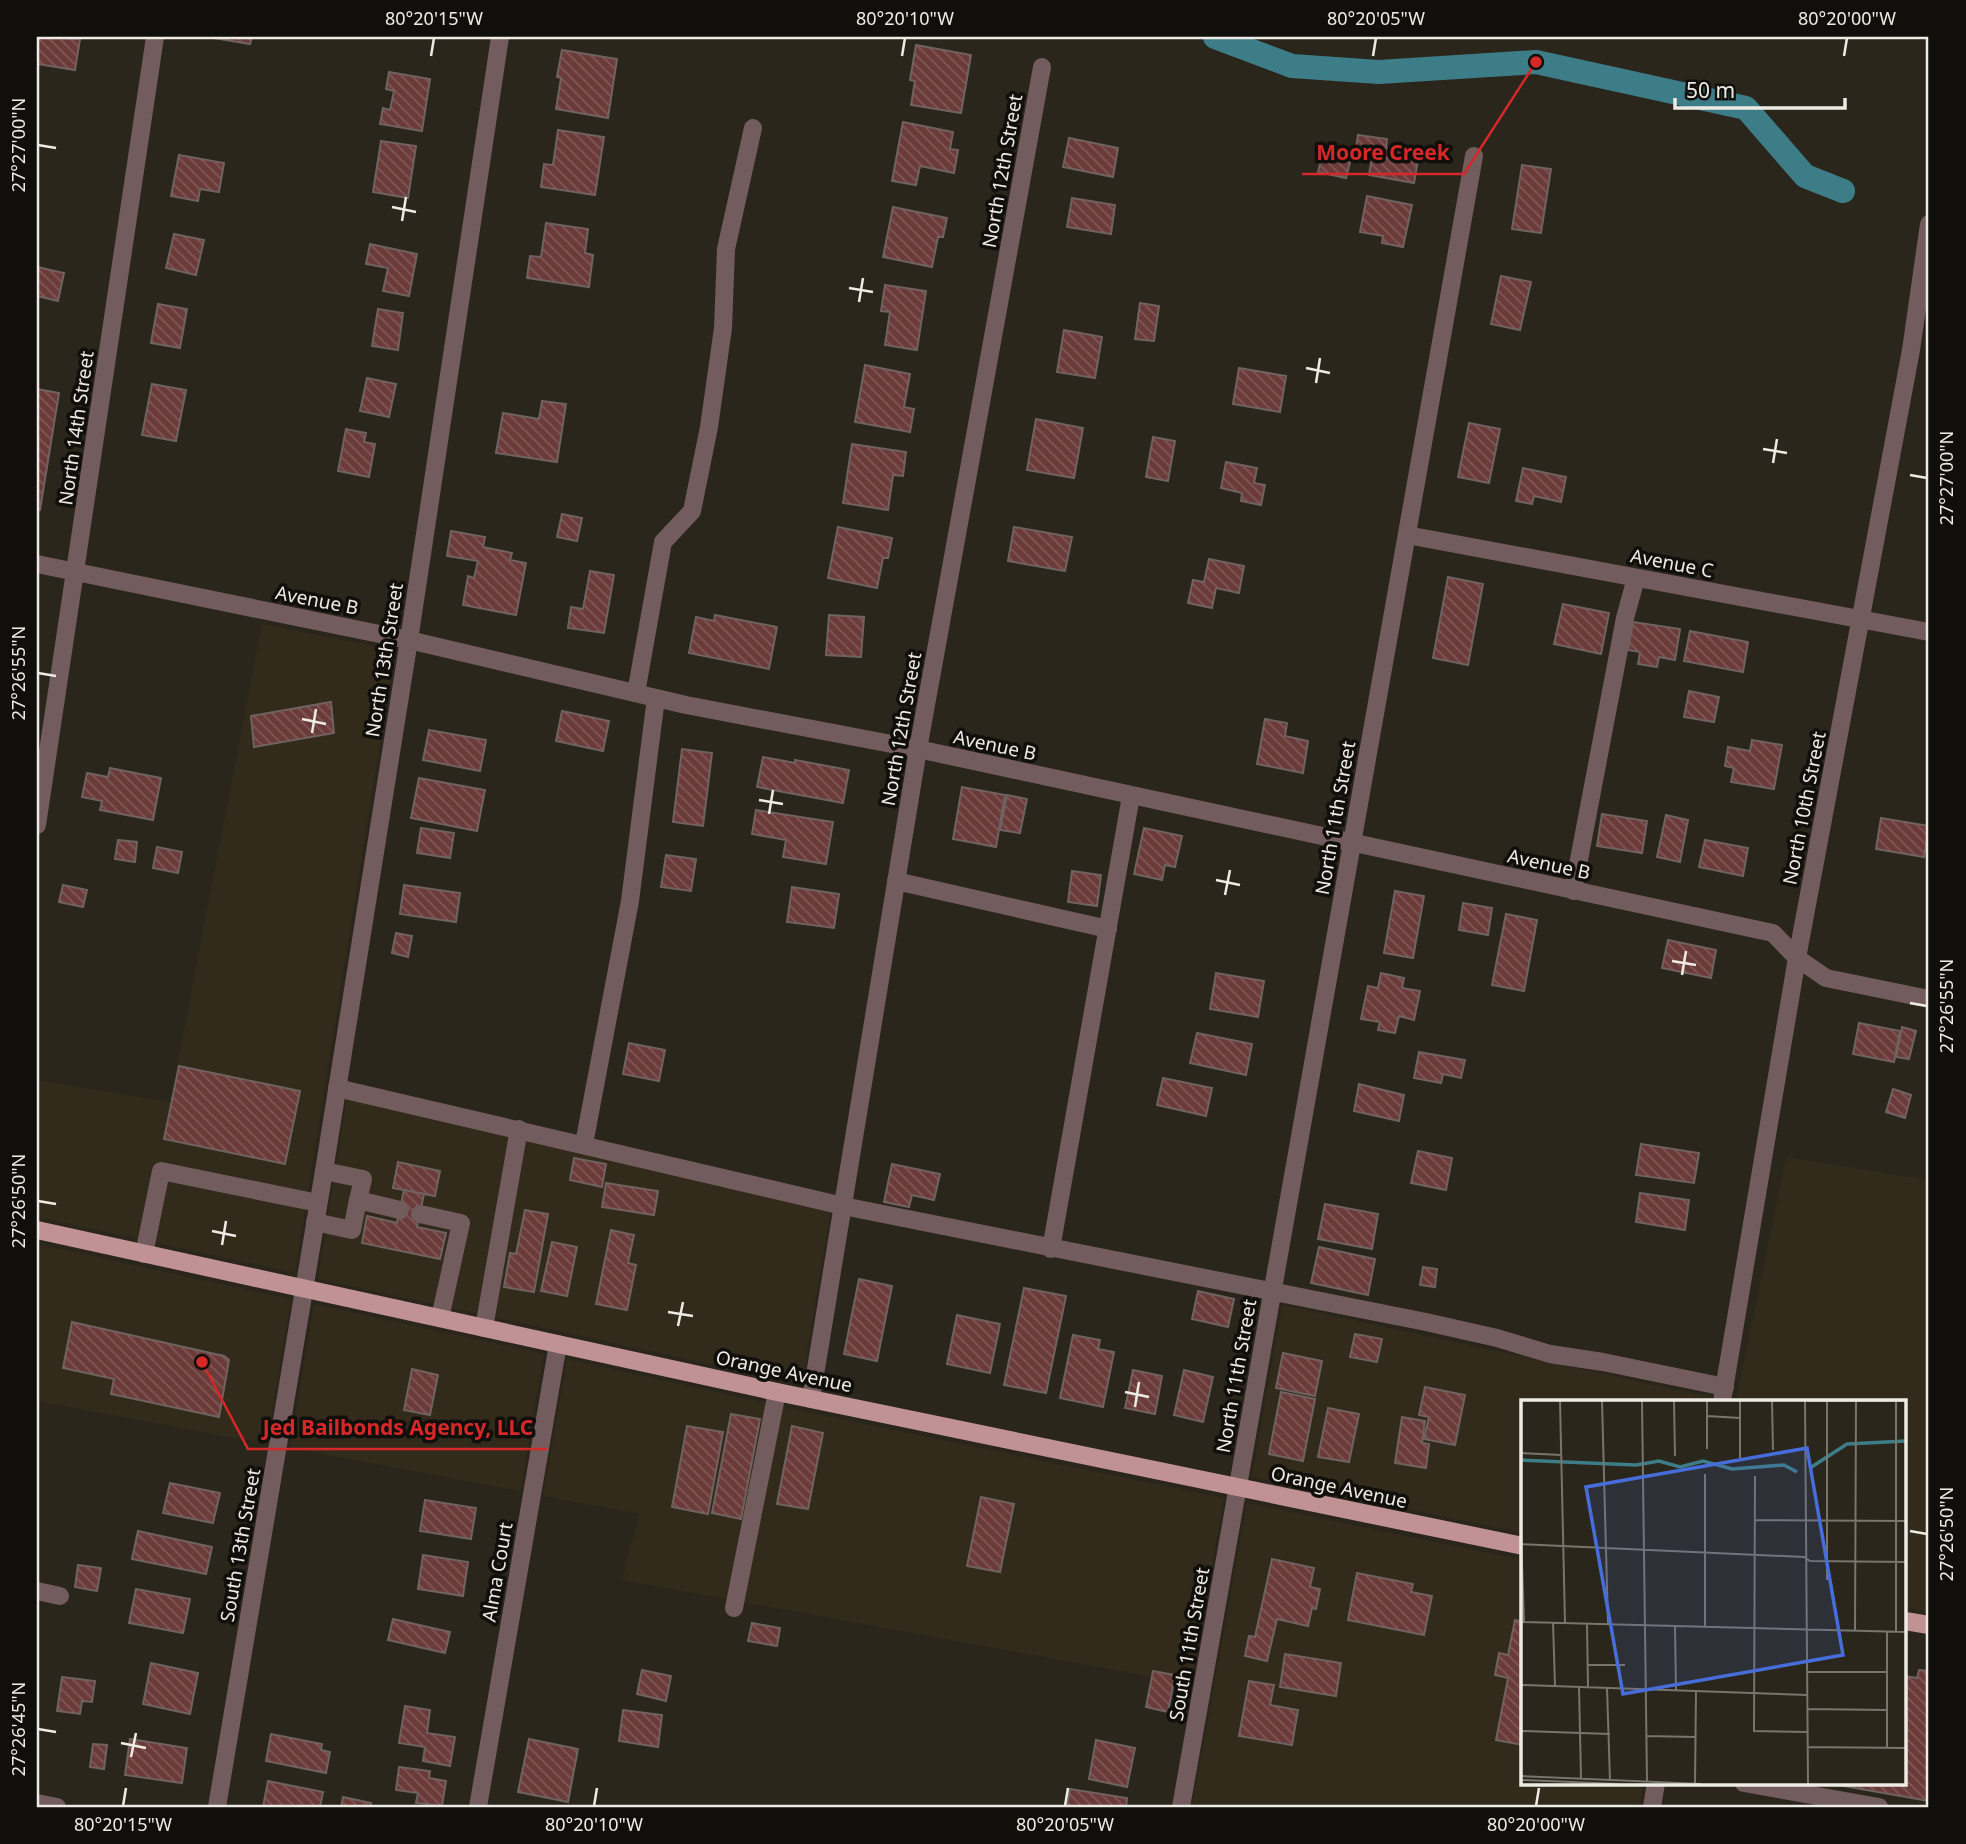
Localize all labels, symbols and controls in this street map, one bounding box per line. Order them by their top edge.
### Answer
text: 80°20'15"W [385,6,483,30]
text: 80°20'10"W [856,6,954,30]
text: 80°20'05"W [1327,6,1425,30]
text: 80°20'00"W [1798,6,1896,30]
scale bar [1675,66,1845,110]
text: 50 m [1686,76,1735,104]
street label: North 12th Street [976,92,1028,250]
text: 27°27'00"N [6,98,30,192]
callout: Moore Creek [1302,132,1464,174]
text: Moore Creek [1316,138,1451,166]
street label: North 14th Street [52,349,100,507]
text: 27°27'00"N [1934,431,1958,525]
street label: Avenue C [1628,542,1716,584]
street label: Avenue B [273,579,361,621]
street label: North 13th Street [359,581,409,739]
text: 27°26'55"N [6,626,30,720]
street label: North 12th Street [875,650,927,808]
street label: Avenue B [951,724,1039,766]
street label: North 10th Street [1776,729,1832,887]
street label: North 11th Street [1309,739,1361,897]
street label: Avenue B [1505,843,1593,885]
text: 27°26'55"N [1934,959,1958,1053]
text: 27°26'50"N [6,1154,30,1248]
street label: North 11th Street [1210,1297,1262,1455]
street label: Orange Avenue [713,1344,855,1398]
inset map [1521,1400,1906,1784]
callout: Jed Bailbonds Agency, LLC [248,1407,547,1449]
text: Jed Bailbonds Agency, LLC [261,1413,533,1441]
street label: Orange Avenue [1268,1460,1410,1514]
street label: South 13th Street [214,1466,266,1624]
text: 27°26'50"N [1934,1487,1958,1581]
street label: Alma Court [475,1520,519,1624]
street label: South 11th Street [1163,1565,1215,1723]
text: 27°26'45"N [6,1682,30,1776]
text: 80°20'15"W [74,1812,172,1836]
text: 80°20'10"W [545,1812,643,1836]
text: 80°20'05"W [1016,1812,1114,1836]
text: 80°20'00"W [1487,1812,1585,1836]

